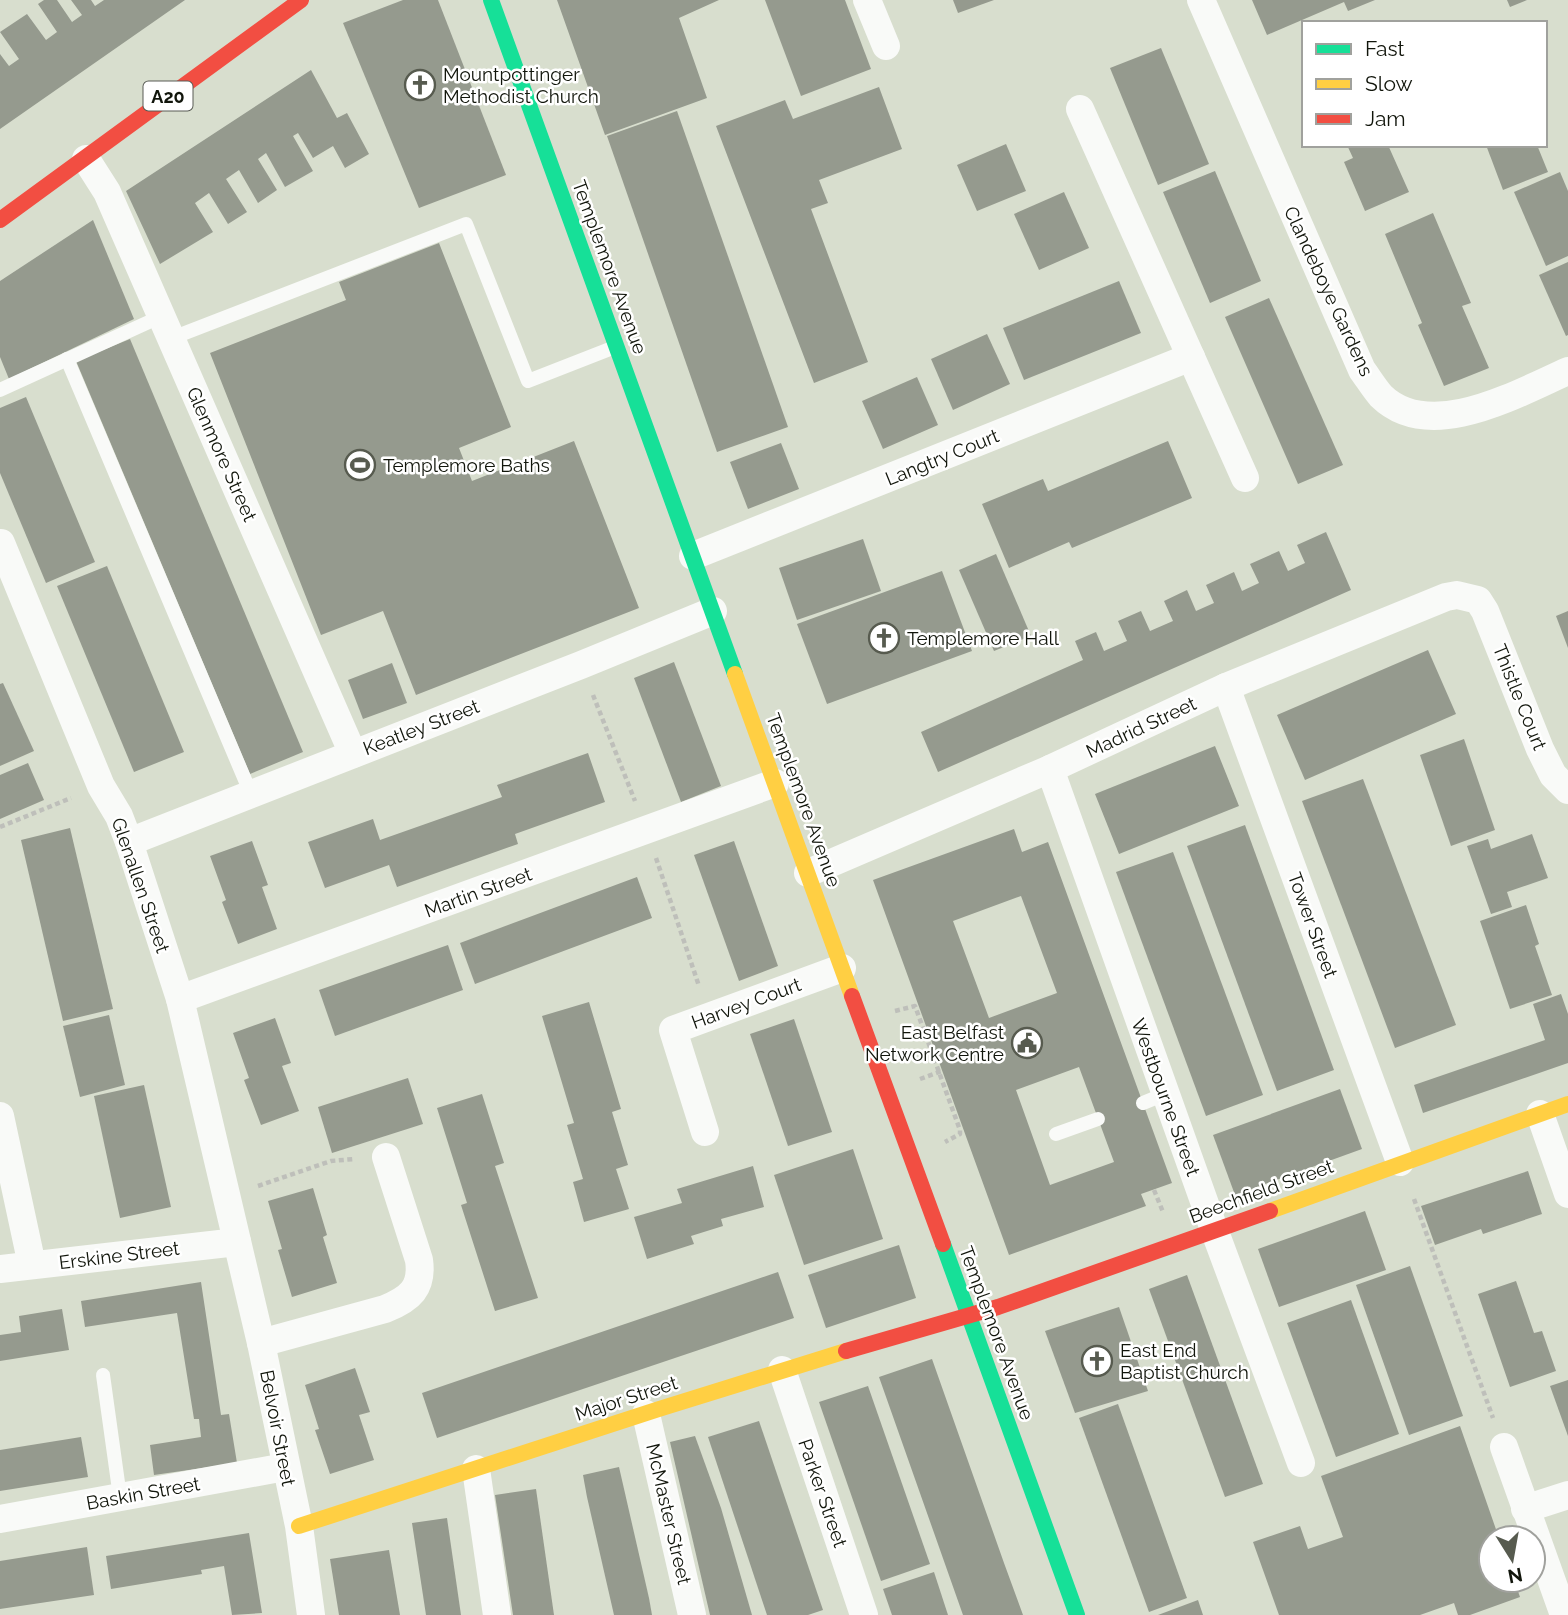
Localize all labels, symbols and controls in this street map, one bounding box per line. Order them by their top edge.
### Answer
legend [1302,21,1547,147]
text: Fast [1365,36,1405,61]
place label: Mountpottinger Methodist Church [443,63,599,107]
church icon: Mountpottinger Methodist Church [403,68,437,102]
text: Slow [1365,71,1413,96]
road number: A20 [144,82,192,110]
text: Jam [1365,106,1406,131]
street label: Templemore Avenue [568,177,652,357]
street label: Clandeboye Gardens [1280,203,1378,379]
street label: Glenmore Street [183,383,262,525]
street label: Langtry Court [882,424,1003,490]
sports icon: Templemore Baths [343,448,377,482]
place label: Templemore Baths [383,454,550,476]
church icon: Templemore Hall [867,621,901,655]
place label: Templemore Hall [907,627,1060,649]
street label: Thistle Court [1489,641,1551,754]
street label: Madrid Street [1082,692,1200,762]
street label: Keatley Street [360,695,483,759]
street label: Templemore Avenue [762,710,846,890]
street label: Glenallen Street [108,815,175,956]
street label: Martin Street [421,862,535,922]
street label: Tower Street [1284,869,1342,981]
street label: Harvey Court [688,973,804,1033]
street label: Westbourne Street [1127,1015,1205,1179]
place label: East Belfast Network Centre [865,1021,1005,1065]
public building icon: East Belfast Network Centre [1010,1026,1044,1060]
street label: Beechfield Street [1186,1155,1337,1227]
street label: Erskine Street [57,1237,181,1273]
street label: Templemore Avenue [955,1243,1039,1423]
place label: East End Baptist Church [1120,1339,1249,1383]
church icon: East End Baptist Church [1080,1344,1114,1378]
street label: Belvoir Street [256,1368,300,1488]
street label: Major Street [572,1371,681,1425]
street label: Parker Street [794,1436,852,1551]
street label: McMaster Street [642,1441,696,1587]
street label: Baskin Street [84,1472,202,1514]
north arrow [1477,1524,1547,1594]
text: N [1506,1564,1524,1588]

